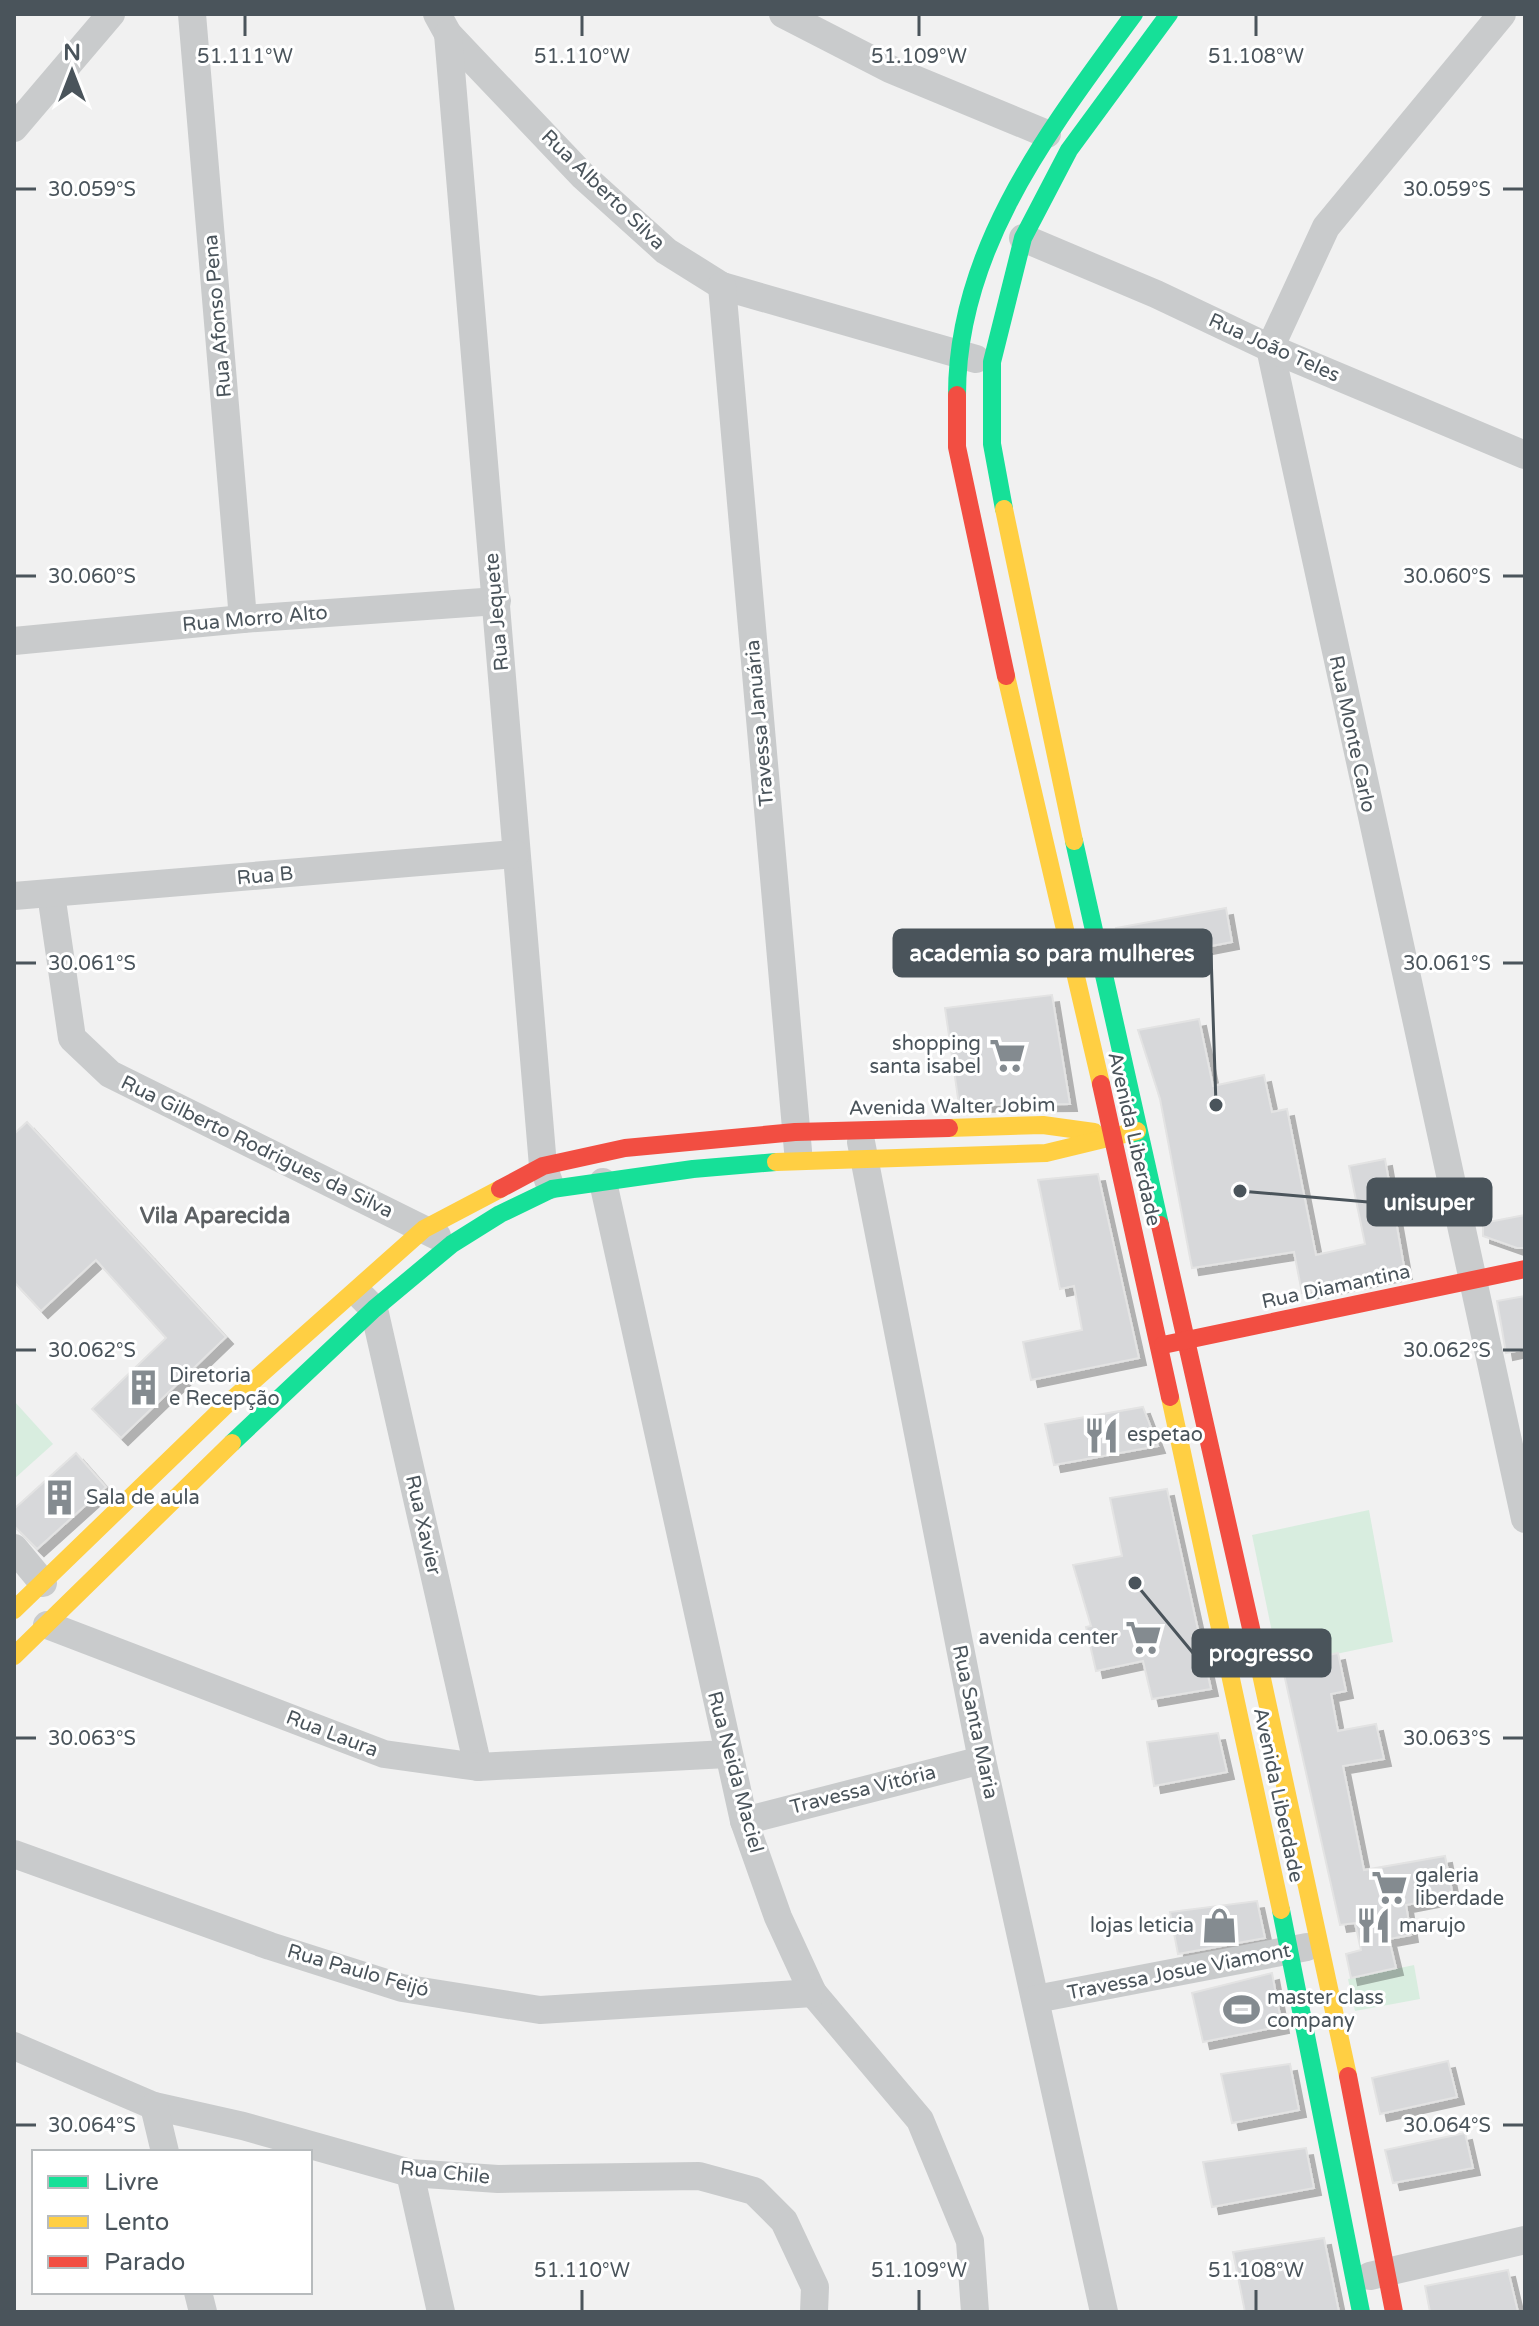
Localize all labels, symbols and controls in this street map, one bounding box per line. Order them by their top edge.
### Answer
north arrow [32,32,112,112]
text: N [63,40,81,66]
text: 51.111°W [197,45,293,69]
text: 51.110°W [534,45,630,69]
text: 51.109°W [871,45,967,69]
text: 51.108°W [1208,45,1304,69]
street label: Rua Alberto Silva [536,125,670,255]
text: 30.059°S [48,178,136,202]
text: 30.059°S [1403,178,1491,202]
street label: Rua Afonso Pena [199,233,237,399]
street label: Rua João Teles [1205,308,1343,388]
street label: Rua Jequete [480,552,514,672]
text: 30.060°S [48,565,136,589]
text: 30.060°S [1403,565,1491,589]
street label: Rua Morro Alto [181,601,329,637]
street label: Travessa Januária [741,639,779,807]
street label: Rua Monte Carlo [1324,653,1380,815]
street label: Rua B [236,862,294,890]
callout: academia so para mulheres [894,930,1211,976]
text: academia so para mulheres [910,941,1195,967]
text: 30.061°S [48,952,136,976]
text: 30.061°S [1403,952,1491,976]
place label: shopping santa isabel [869,1032,981,1079]
supermarket icon: shopping santa isabel [988,1037,1026,1075]
street label: Avenida Liberdade [1102,1050,1166,1228]
street label: Rua Gilberto Rodrigues da Silva [117,1070,397,1224]
street label: Avenida Walter Jobim [848,1093,1056,1121]
callout: unisuper [1368,1179,1491,1225]
text: unisuper [1384,1190,1475,1216]
district label: Vila Aparecida [140,1203,290,1229]
street label: Rua Diamantina [1259,1260,1413,1314]
text: 30.062°S [48,1339,136,1363]
text: 30.062°S [1403,1339,1491,1363]
place label: Diretoria e Recepção [169,1364,280,1411]
building icon: Diretoria e Recepção [124,1369,162,1407]
restaurant icon: espetao [1082,1416,1120,1454]
place label: espetao [1127,1423,1203,1447]
street label: Rua Xavier [400,1473,446,1578]
building icon: Sala de aula [41,1479,79,1517]
place label: Sala de aula [86,1486,200,1510]
supermarket icon: avenida center [1125,1619,1163,1657]
place label: avenida center [979,1626,1118,1650]
callout: progresso [1193,1630,1330,1676]
text: progresso [1209,1641,1313,1667]
street label: Rua Santa Maria [947,1643,1003,1801]
street label: Rua Neida Maciel [702,1688,768,1856]
street label: Rua Laura [283,1705,381,1763]
street label: Avenida Liberdade [1248,1706,1308,1884]
text: 30.063°S [48,1727,136,1751]
text: 30.063°S [1403,1727,1491,1751]
street label: Travessa Vitória [788,1760,938,1820]
place label: galeria liberdade [1415,1864,1504,1911]
supermarket icon: galeria liberdade [1370,1868,1408,1906]
shop icon: lojas leticia [1201,1907,1239,1945]
restaurant icon: marujo [1354,1907,1392,1945]
place label: lojas leticia [1090,1914,1194,1938]
place label: marujo [1399,1914,1466,1938]
street label: Rua Paulo Feijó [284,1939,432,2003]
street label: Travessa Josue Viamont [1065,1939,1293,2005]
place label: master class company [1267,1986,1384,2033]
sports icon: master class company [1222,1990,1260,2028]
text: 30.064°S [48,2114,136,2138]
text: 30.064°S [1403,2114,1491,2138]
legend [32,2150,312,2294]
street label: Rua Chile [399,2156,491,2190]
text: Livre [104,2168,159,2197]
text: Lento [104,2208,169,2237]
text: Parado [104,2248,185,2277]
text: 51.110°W [534,2259,630,2283]
text: 51.109°W [871,2259,967,2283]
text: 51.108°W [1208,2259,1304,2283]

